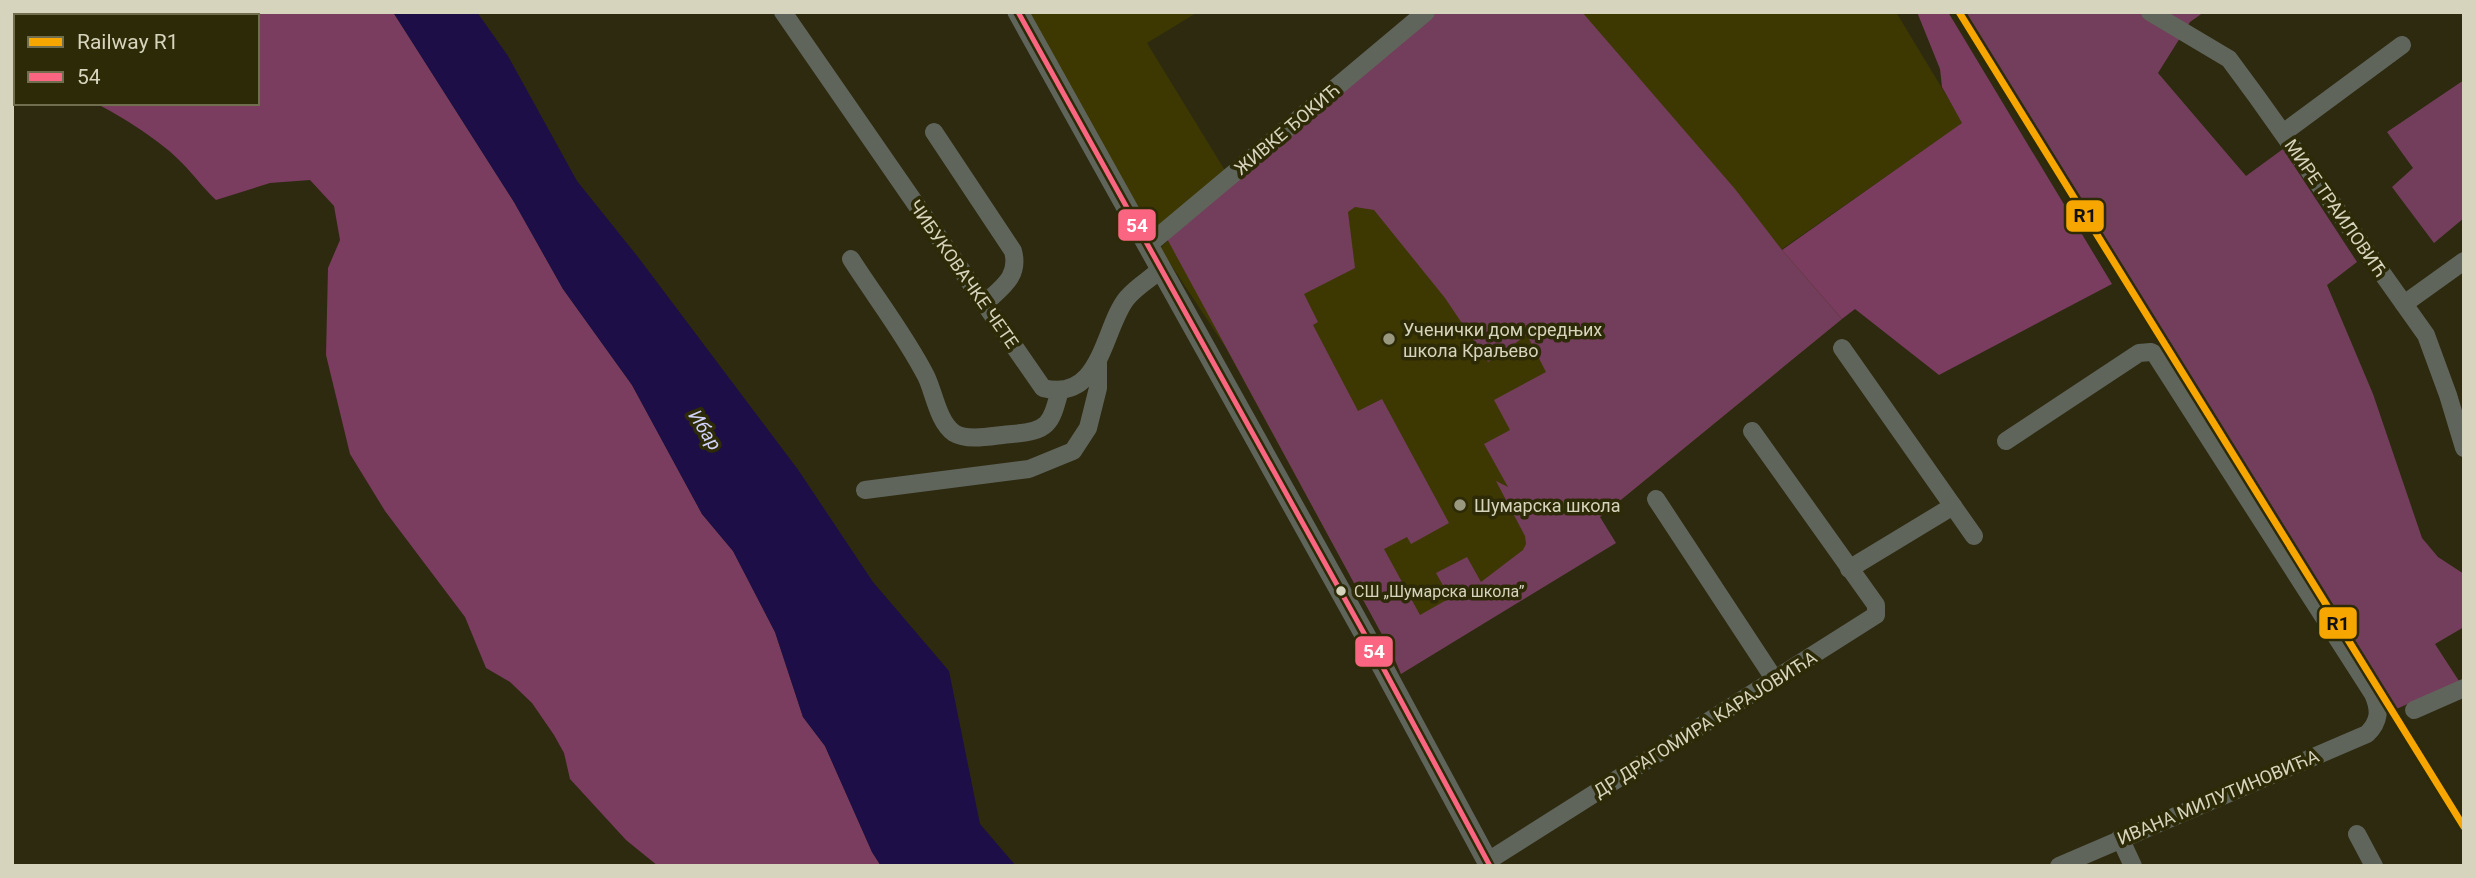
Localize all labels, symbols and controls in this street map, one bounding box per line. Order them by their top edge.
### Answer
legend [14,14,259,105]
text: Railway R1 [77,30,179,54]
text: 54 [77,65,101,89]
street label: ЖИВКЕ ЂОКИЋ [1230,79,1344,179]
street label: МИРЕ ТРАИЛОВИЋ [2281,135,2391,281]
street label: ЧИБУКОВАЧКЕ ЧЕТЕ [905,196,1023,352]
line badge: R1 [2065,199,2105,233]
text: R1 [2073,204,2097,227]
line badge: 54 [1117,208,1157,242]
text: 54 [1126,214,1148,237]
place label: Ученички дом средњих школа Краљево [1403,319,1602,361]
marker: Ученички дом средњих школа Краљево [1381,331,1397,347]
water label: Ибар [683,405,727,455]
place label: Шумарска школа [1474,495,1621,516]
marker: Шумарска школа [1452,497,1468,513]
place label: СШ „Шумарска школа” [1354,582,1525,601]
marker: СШ „Шумарска школа” [1334,584,1348,598]
line badge: R1 [2318,606,2358,640]
text: R1 [2326,612,2350,635]
line badge: 54 [1354,635,1394,668]
text: 54 [1363,640,1385,663]
street label: ДР ДРАГОМИРА КАРАЈОВИЋА [1590,646,1821,802]
street label: ИВАНА МИЛУТИНОВИЋА [2114,745,2322,849]

